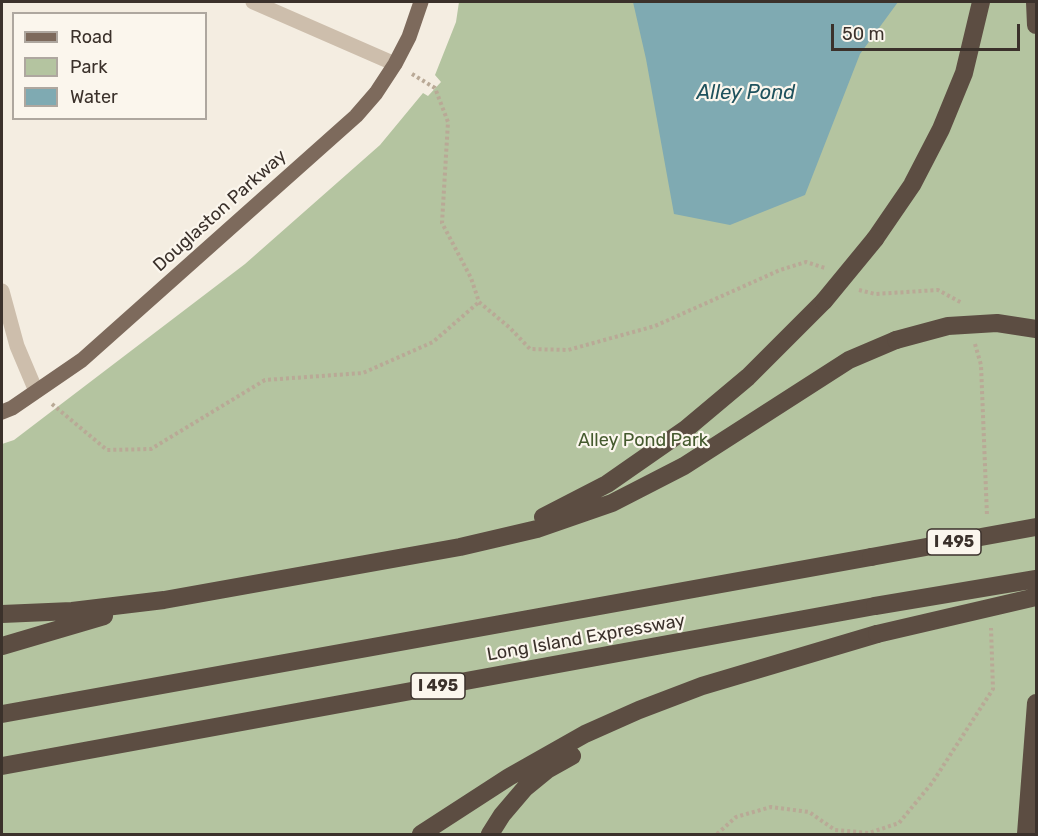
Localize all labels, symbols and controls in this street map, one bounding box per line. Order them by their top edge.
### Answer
legend [12,12,207,120]
scale bar [834,12,1023,50]
text: 50 m [842,23,885,45]
text: Road [70,26,113,48]
text: Park [70,56,107,78]
water label: Alley Pond [697,81,795,105]
text: Water [70,86,118,108]
street label: Douglaston Parkway [149,146,291,276]
park label: Alley Pond Park [578,430,708,452]
road number: I 495 [927,529,981,555]
street label: Long Island Expressway [485,610,687,666]
road number: I 495 [411,673,465,699]

